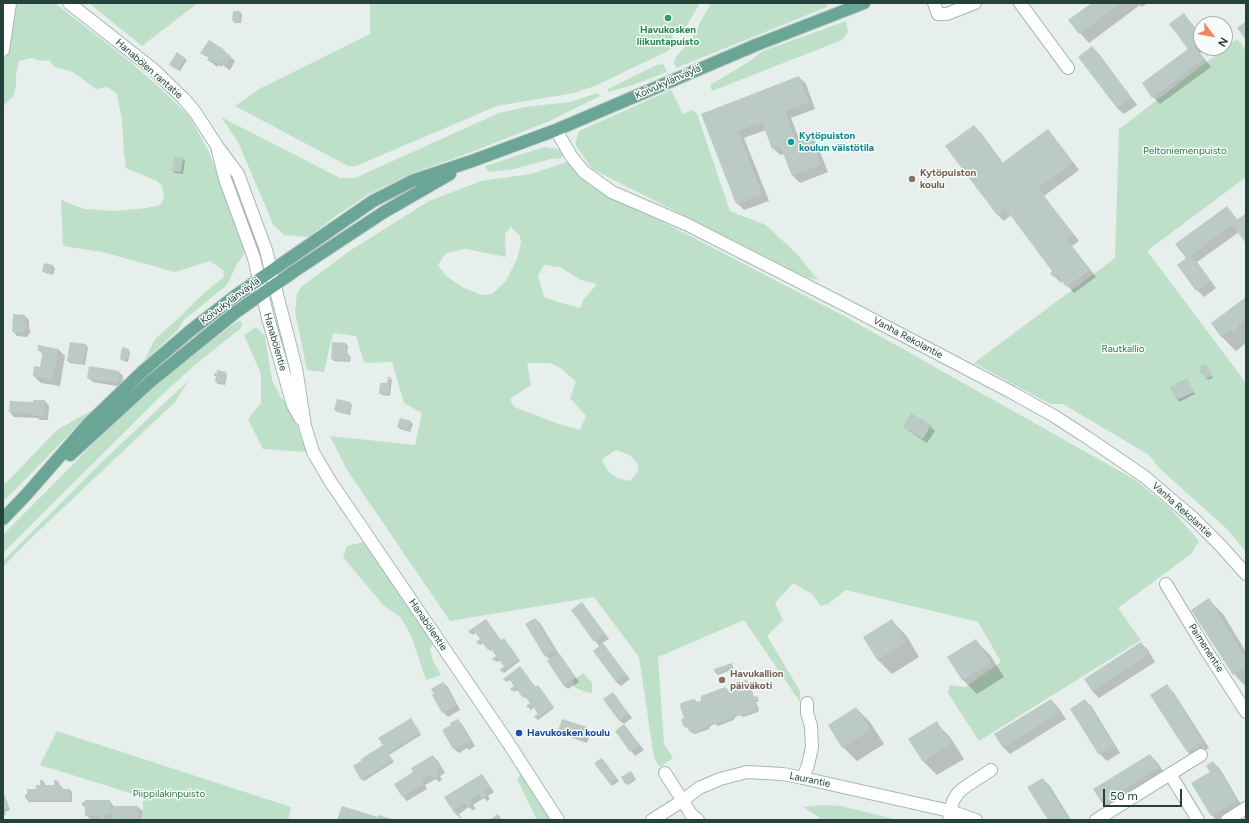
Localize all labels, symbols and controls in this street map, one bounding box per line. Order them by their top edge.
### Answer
marker: Havukosken liikuntapuisto [663,13,673,23]
north arrow [1193,16,1233,56]
place label: Havukosken liikuntapuisto [637,24,699,48]
text: N [1215,35,1231,49]
street label: Hanabölen rantatie [113,37,185,101]
street label: Koivukylänväylä [633,62,703,102]
place label: Kytöpuiston koulun väistötila [799,130,874,154]
marker: Kytöpuiston koulun väistötila [786,137,796,147]
park label: Peltoniemenpuisto [1143,145,1227,157]
place label: Kytöpuiston koulu [920,167,976,190]
marker: Kytöpuiston koulu [907,174,917,184]
street label: Koivukylänväylä [198,275,262,327]
street label: Hanabölentie [261,312,289,372]
street label: Vanha Rekolantie [871,315,945,361]
park label: Rautkallio [1101,343,1145,355]
street label: Vanha Rekolantie [1149,480,1215,540]
street label: Hanabölentie [406,597,450,653]
street label: Paimenentie [1186,622,1226,674]
place label: Havukallion päiväkoti [730,668,783,692]
marker: Havukallion päiväkoti [717,675,727,685]
place label: Havukosken koulu [527,727,610,739]
marker: Havukosken koulu [514,728,524,738]
street label: Laurantie [788,770,832,790]
scale bar [1105,781,1184,807]
park label: Piippilakinpuisto [133,788,205,800]
text: 50 m [1110,789,1138,803]

